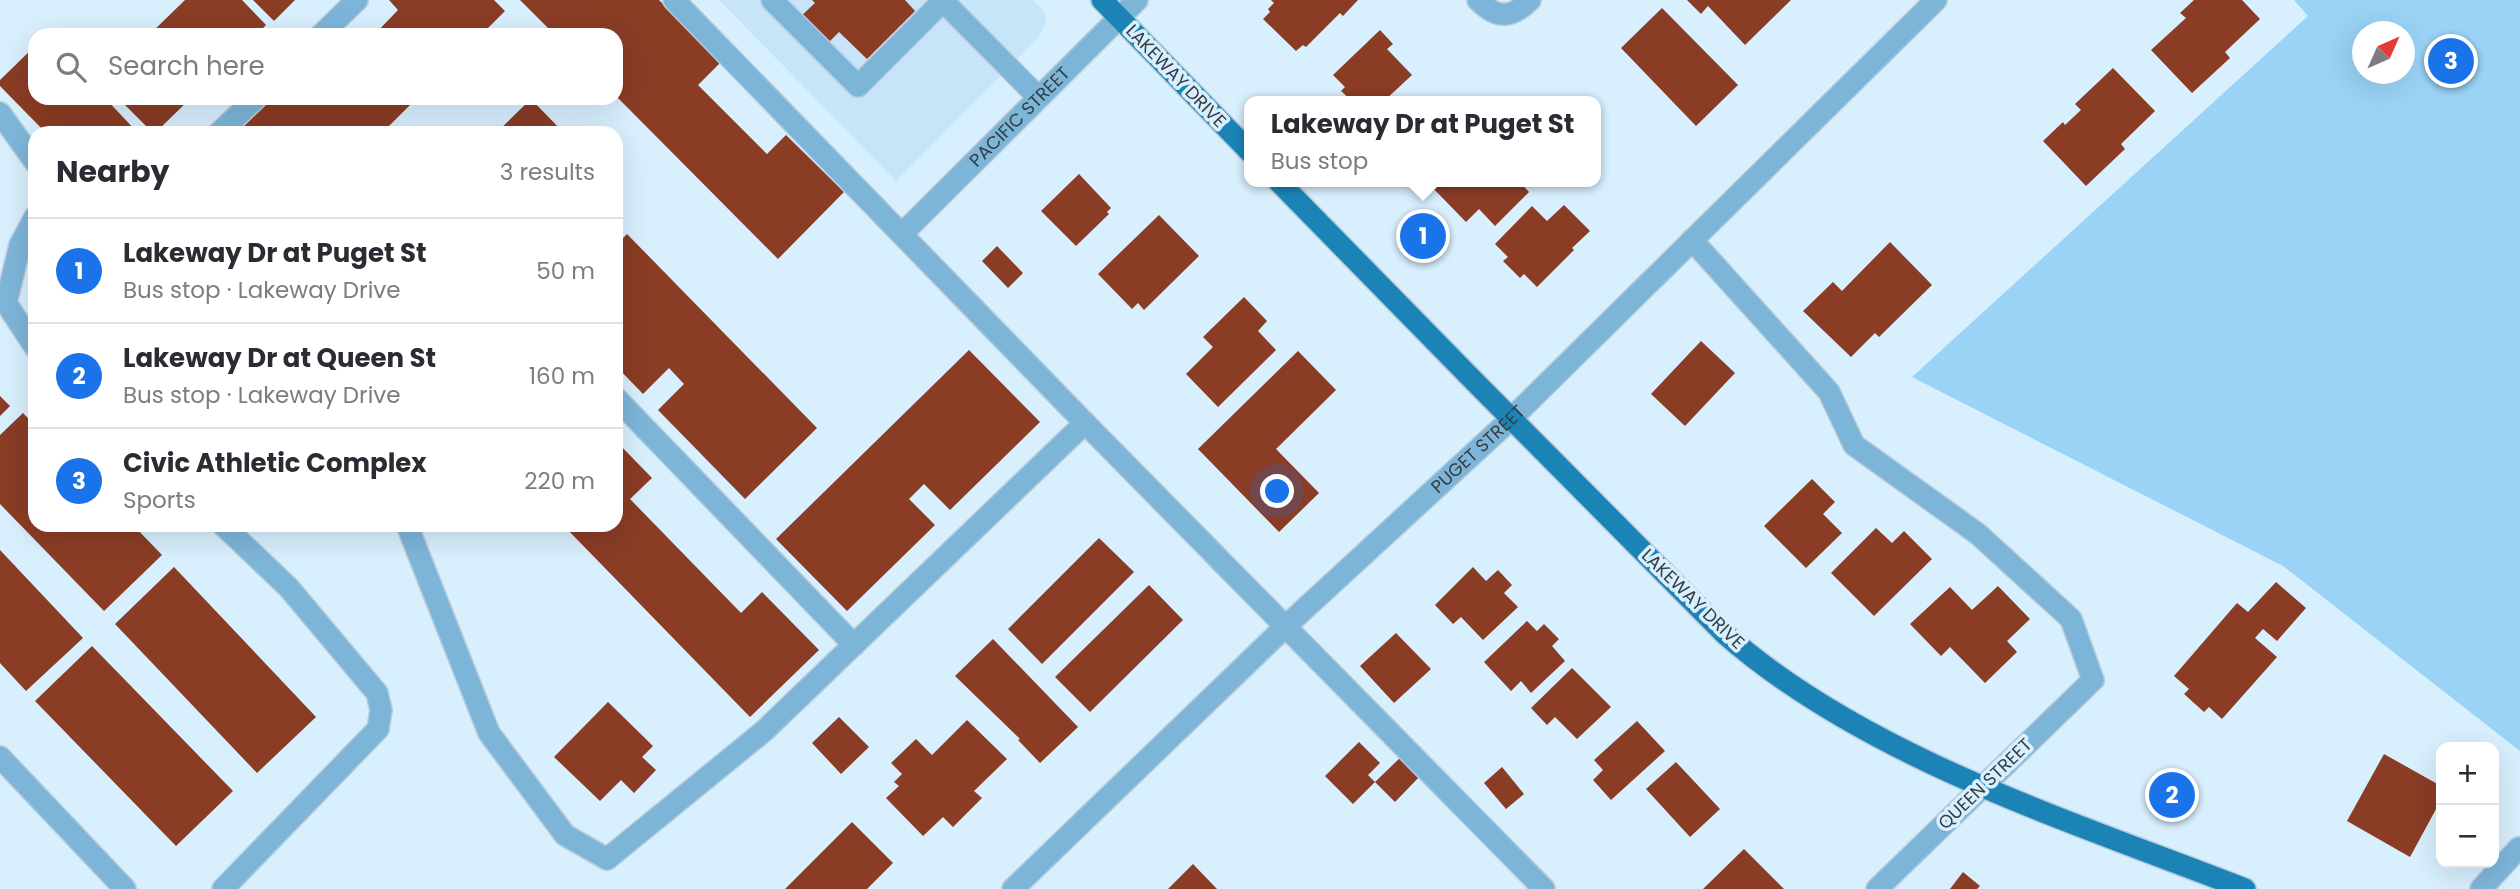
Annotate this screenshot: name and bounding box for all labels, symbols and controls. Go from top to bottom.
street label: LAKEWAY DRIVE [1121,19,1232,133]
north arrow [2352,21,2415,84]
search box [28,28,623,105]
pin: 3 [2428,35,2474,87]
icon: search [52,48,90,86]
text: Search here [108,48,265,84]
street label: PACIFIC STREET [963,61,1075,172]
popup [1244,96,1601,187]
text: Lakeway Dr at Puget St [1271,106,1574,142]
text: Bus stop [1271,145,1368,177]
text: Nearby [56,150,170,193]
text: 3 results [500,156,595,188]
pin: 1 [1400,210,1446,262]
text: Lakeway Dr at Puget St [123,235,427,271]
text: 1 [75,255,83,287]
text: 50 m [536,255,595,287]
text: Bus stop · Lakeway Drive [123,274,401,306]
text: Lakeway Dr at Queen St [123,340,436,376]
text: 2 [72,360,86,392]
text: 160 m [529,360,595,392]
text: Bus stop · Lakeway Drive [123,379,401,411]
street label: PUGET STREET [1425,399,1530,499]
text: Civic Athletic Complex [123,445,427,481]
text: 3 [72,465,86,497]
text: 220 m [524,465,595,497]
your location [1260,474,1294,508]
text: Sports [123,484,196,516]
street label: LAKEWAY DRIVE [1636,543,1750,654]
street label: QUEEN STREET [1932,732,2037,835]
map controls [2436,742,2499,868]
button: + [2436,742,2499,805]
pin: 2 [2149,769,2195,821]
button: − [2436,805,2499,868]

